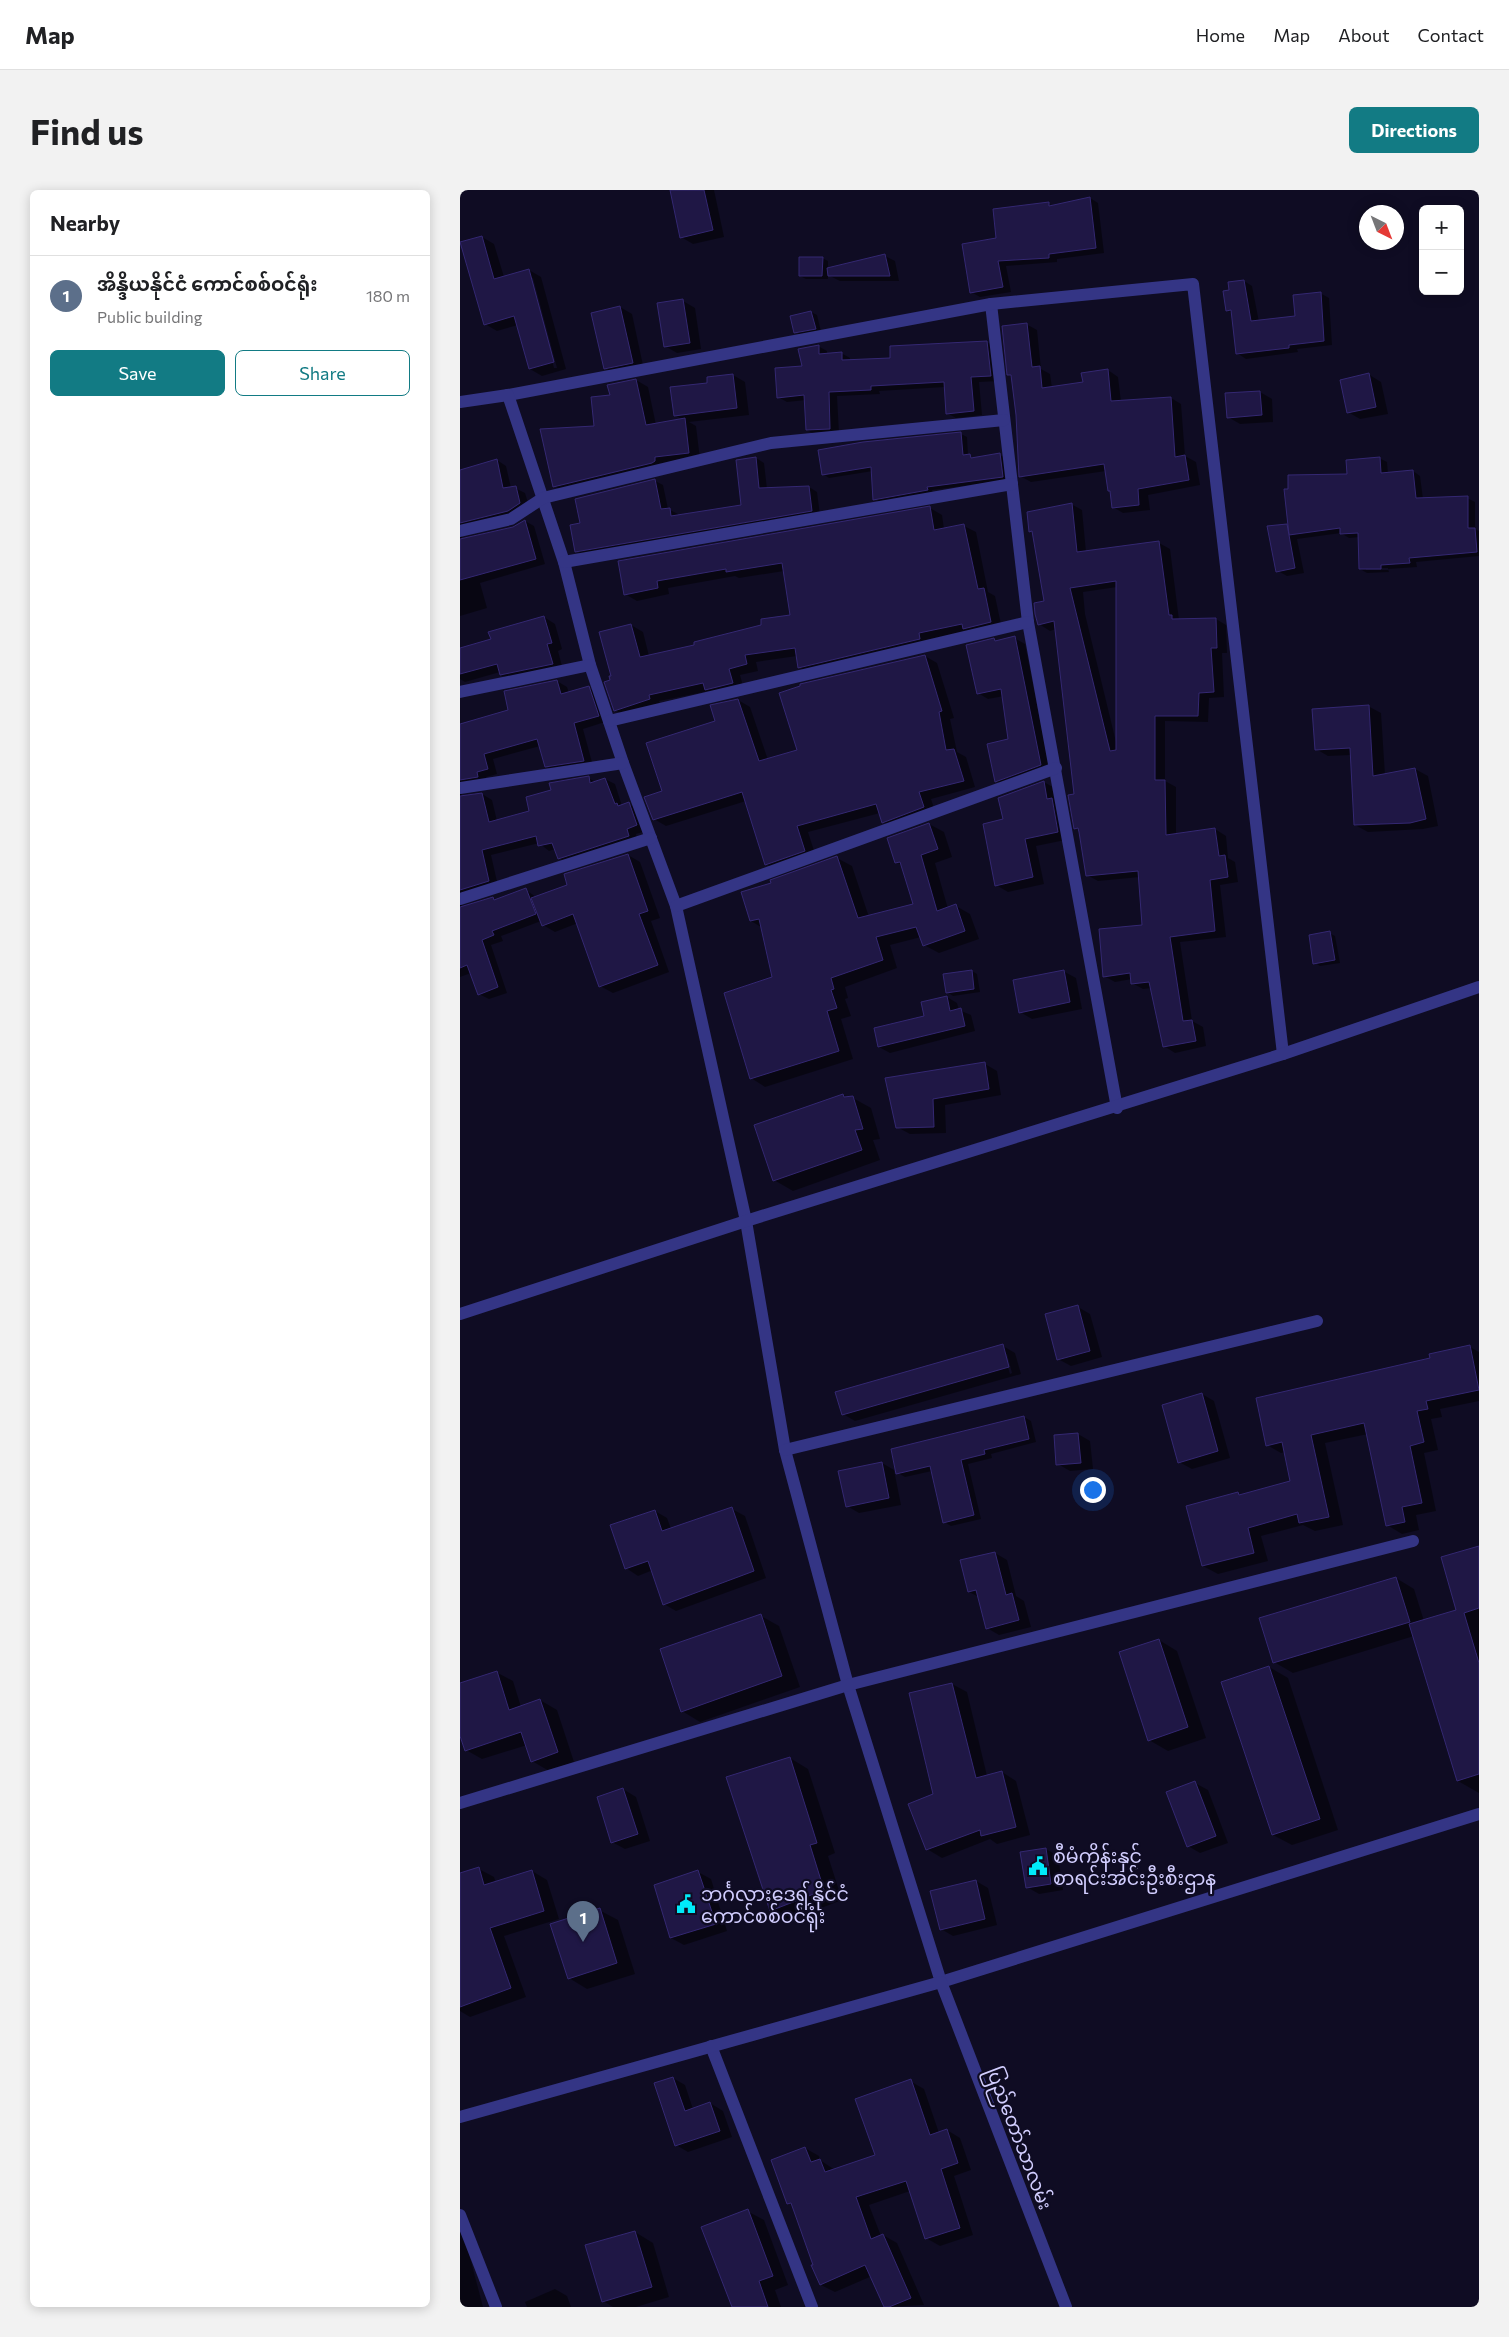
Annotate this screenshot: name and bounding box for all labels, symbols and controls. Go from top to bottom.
text: Map [25,20,75,49]
text: Home [1196,24,1245,46]
text: Map [1273,24,1310,46]
text: About [1338,24,1390,46]
text: Contact [1418,24,1484,46]
button: Directions [1349,107,1479,153]
text: Find us [30,109,144,152]
north arrow [1359,205,1404,250]
map controls [1419,205,1464,295]
button: + [1419,205,1464,250]
text: Nearby [50,210,120,235]
button: − [1419,250,1464,295]
text: အိန္ဒိယနိုင်ငံ ကောင်စစ်ဝင်ရုံး [97,272,317,295]
text: 1 [62,286,70,305]
text: 180 m [366,286,410,305]
text: Public building [97,307,202,326]
button: Save [50,350,225,396]
button: Share [235,350,410,396]
your location [1080,1477,1106,1503]
place label: စီမံကိန်းနှင့် စာရင်းအင်းဦးစီးဌာန [1053,1842,1216,1894]
public building icon: စီမံကိန်းနှင့် စာရင်းအင်းဦးစီးဌာန [1027,1855,1049,1877]
place label: ဘင်္ဂလားဒေရှ့်နိုင်ငံ ကောင်စစ်ဝင်ရုံး [701,1880,849,1933]
public building icon: ဘင်္ဂလားဒေရှ့်နိုင်ငံ ကောင်စစ်ဝင်ရုံး [675,1893,697,1915]
pin: 1 [567,1901,599,1942]
street label: ပြည်တော်သာလမ်း [978,2063,1060,2214]

